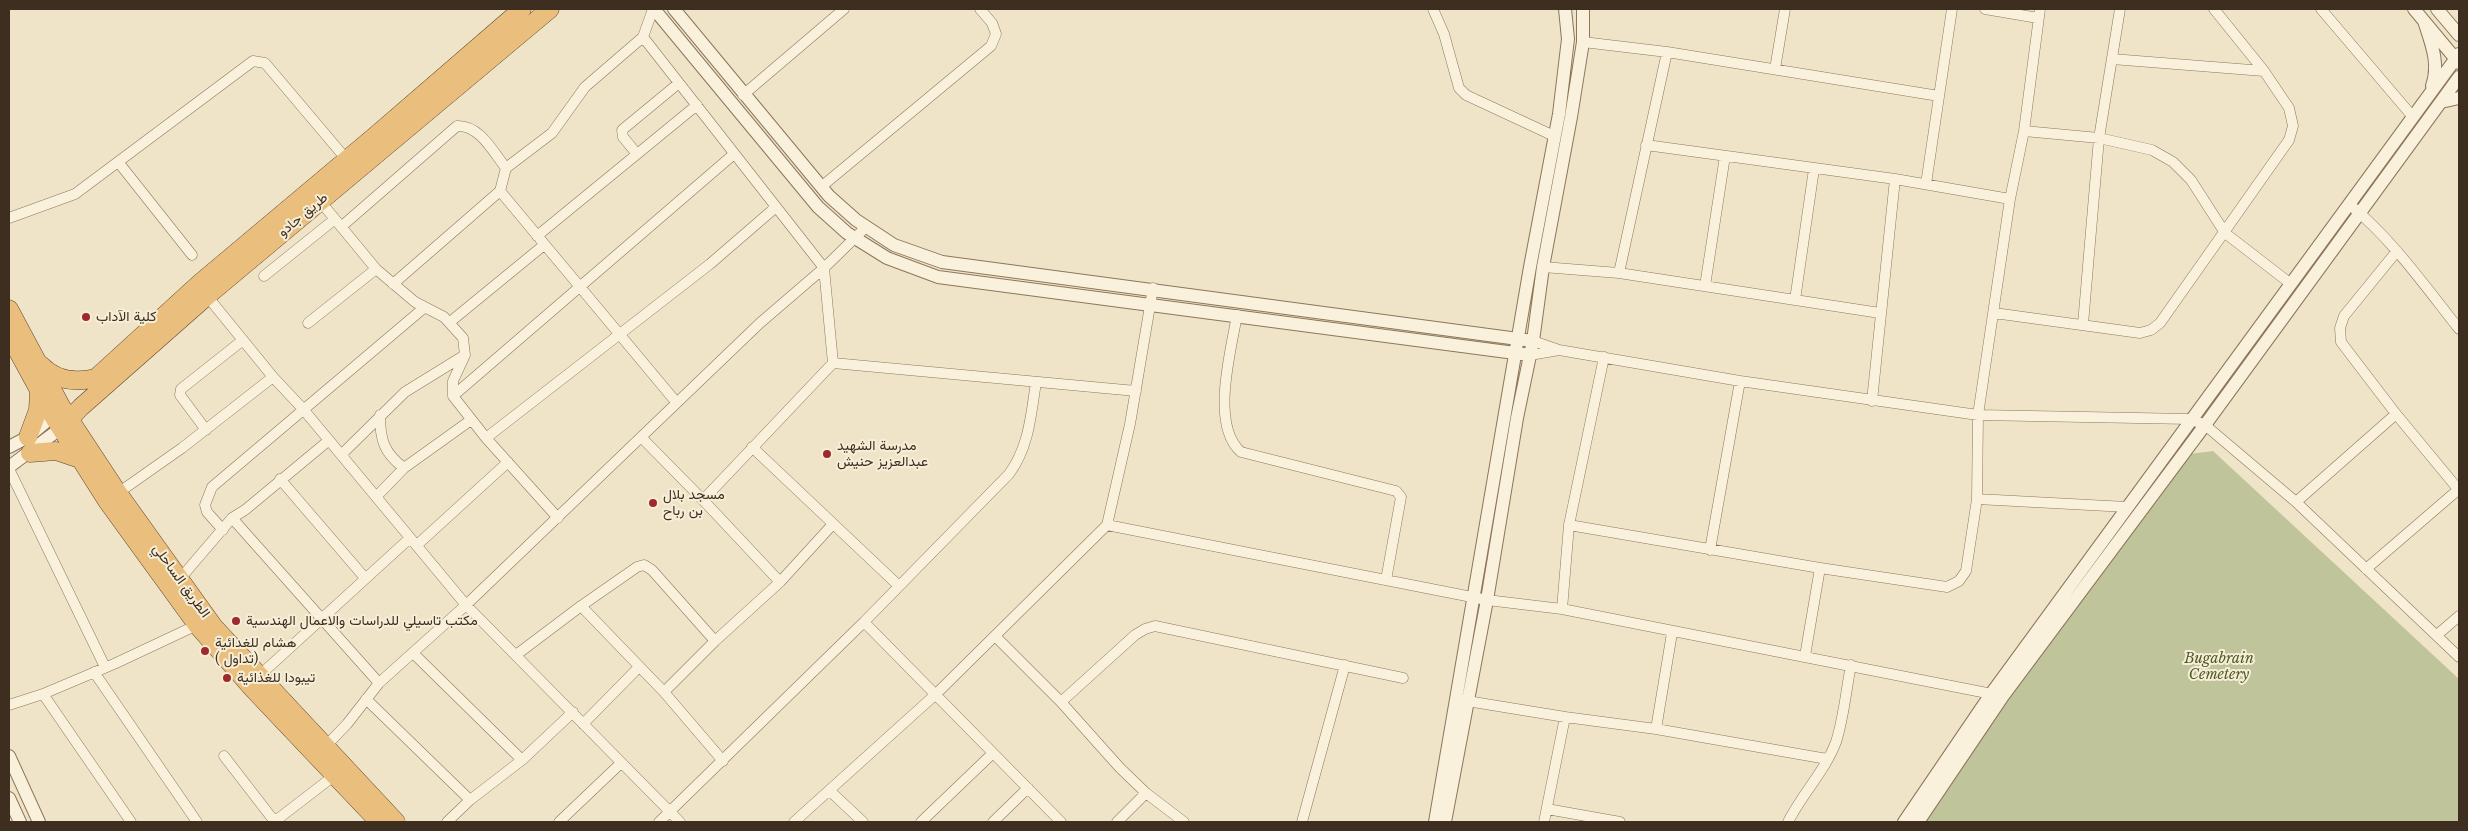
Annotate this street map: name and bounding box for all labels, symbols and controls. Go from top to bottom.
street label: طريق جادو [275,189,331,241]
place label: كلية الآداب [96,309,156,325]
marker: كلية الآداب [80,311,92,323]
place label: مدرسة الشهيد عبدالعزيز حنيش [837,438,928,471]
marker: مدرسة الشهيد عبدالعزيز حنيش [821,448,833,460]
place label: مسجد بلال بن رباح [663,487,725,520]
marker: مسجد بلال بن رباح [647,497,659,509]
street label: الطريق الساحلي [149,541,213,621]
place label: مكتب تاسيلي للدراسات والاعمال الهندسية [246,613,478,629]
marker: مكتب تاسيلي للدراسات والاعمال الهندسية [230,615,242,627]
place label: هشام للغدائية ( تداول) [215,635,296,668]
marker: هشام للغدائية ( تداول) [199,645,211,657]
park label: Bugabrain Cemetery [2184,651,2254,684]
place label: تيبودا للغذائية [237,670,315,686]
marker: تيبودا للغذائية [221,672,233,684]

